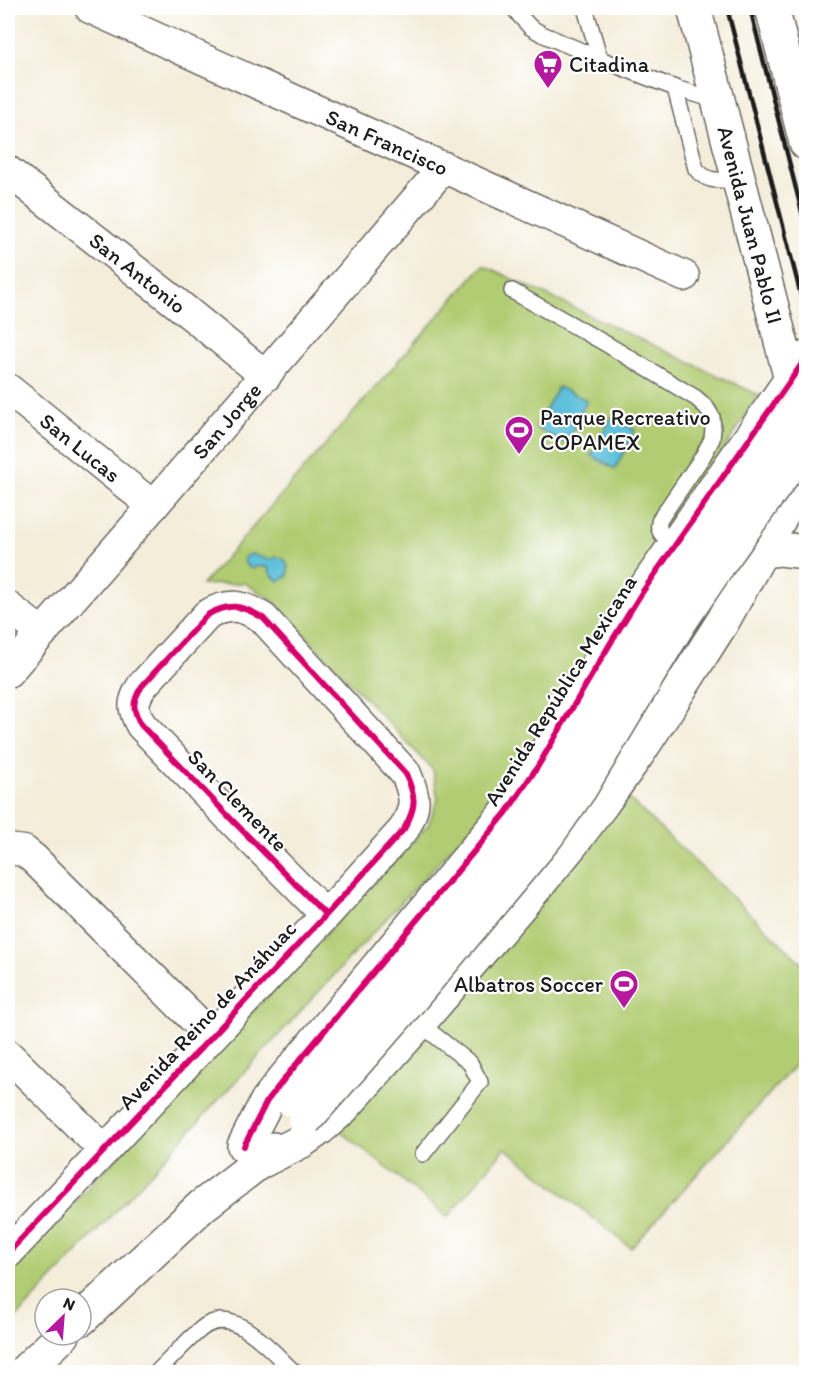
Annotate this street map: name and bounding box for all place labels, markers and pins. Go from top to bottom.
supermarket icon: Citadina [532,48,564,90]
place label: Citadina [569,51,650,78]
place label: Parque Recreativo COPAMEX [540,404,711,456]
sports icon: Parque Recreativo COPAMEX [503,414,535,456]
sports icon: Albatros Soccer [608,968,640,1010]
place label: Albatros Soccer [454,971,604,998]

